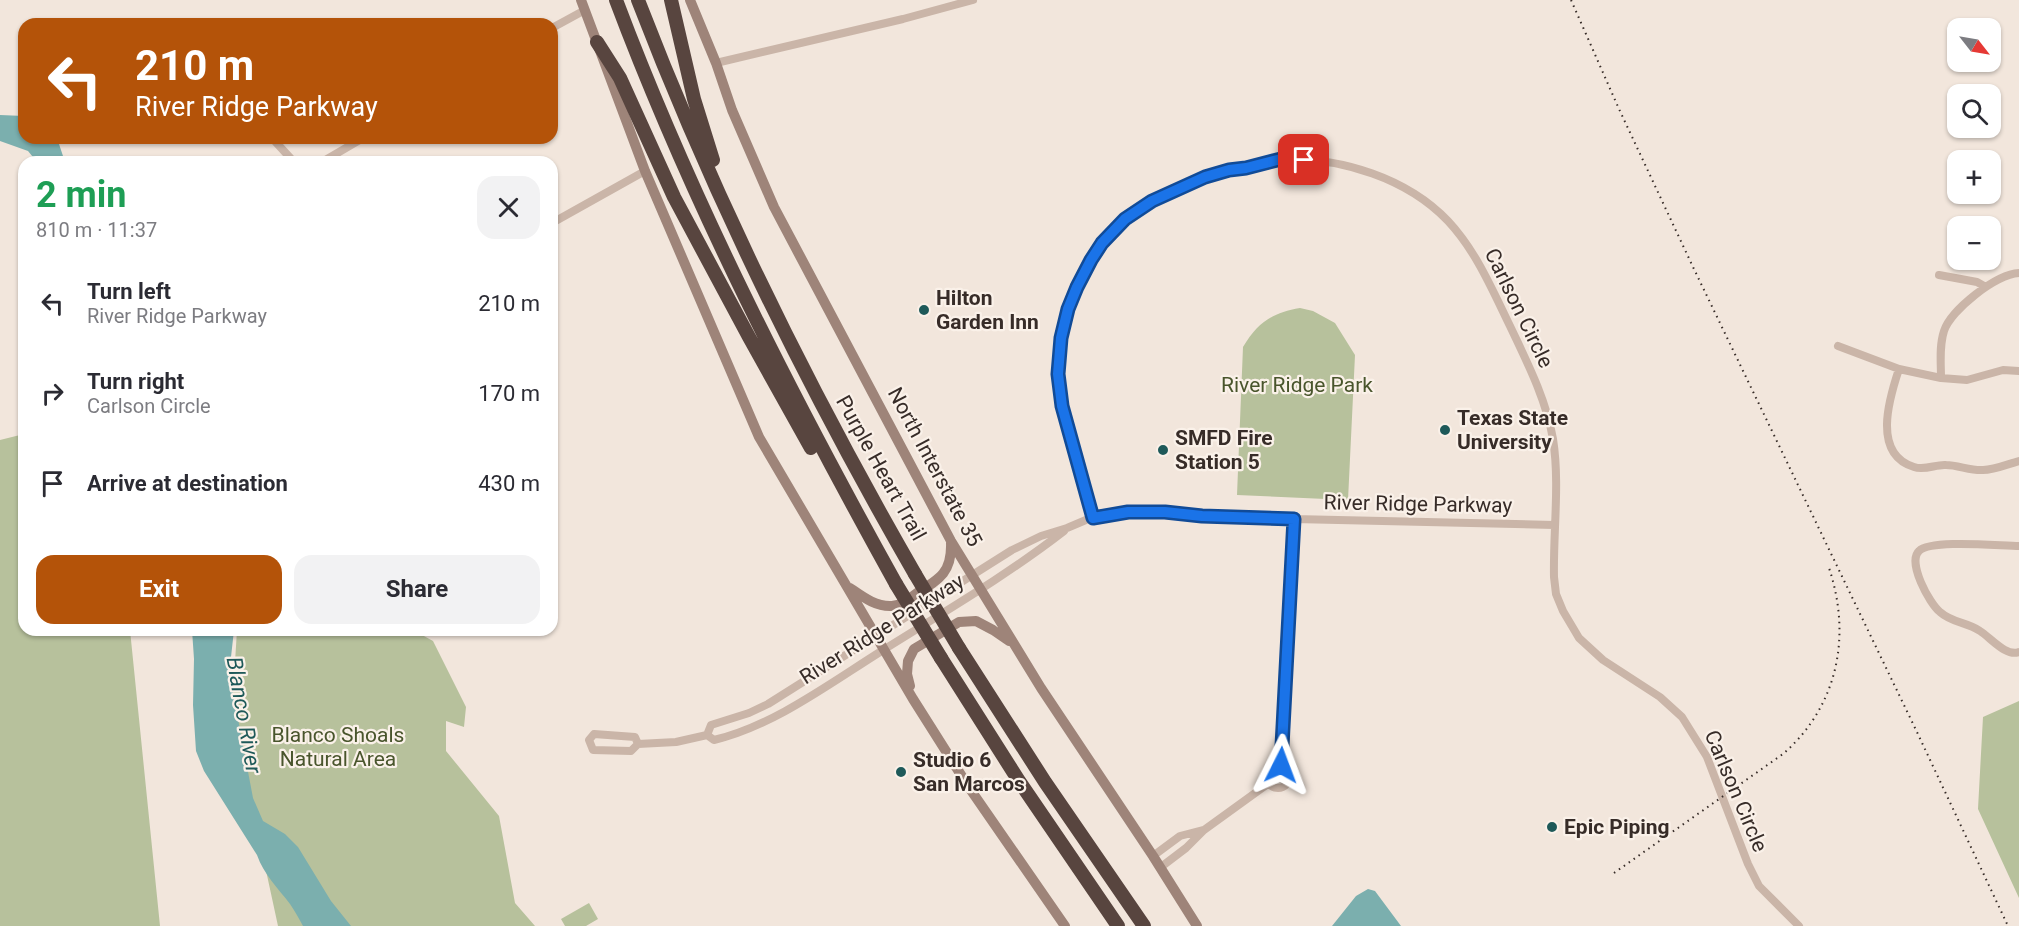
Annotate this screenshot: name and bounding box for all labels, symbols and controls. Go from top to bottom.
north arrow [1947,18,2001,72]
map controls [1947,18,2001,270]
text: 210 m [135,41,254,90]
icon: left [36,42,114,120]
button: search [1947,84,2001,138]
text: River Ridge Parkway [135,91,378,123]
pin [1278,134,1329,185]
icon: arrive [1287,143,1320,176]
button: + [1947,150,2001,204]
text: 2 min [36,174,127,216]
button: close [477,176,540,239]
button: − [1947,216,2001,270]
text: 810 m · 11:37 [36,218,157,242]
street label: Carlson Circle [1480,244,1558,372]
text: Turn left [87,279,171,304]
place label: Hilton Garden Inn [936,286,1039,334]
icon: left [36,287,69,320]
text: 210 m [478,291,540,316]
marker: Hilton Garden Inn [917,303,931,317]
text: River Ridge Parkway [87,304,267,328]
text: Turn right [87,369,184,394]
park label: River Ridge Park [1221,373,1373,397]
icon: right [36,377,69,410]
text: 170 m [478,381,540,406]
street label: North Interstate 35 [883,383,987,551]
street label: Purple Heart Trail [831,391,931,545]
text: Carlson Circle [87,394,211,418]
place label: Texas State University [1457,406,1568,454]
marker: Texas State University [1438,423,1452,437]
place label: SMFD Fire Station 5 [1175,426,1273,474]
marker: SMFD Fire Station 5 [1156,443,1170,457]
icon: arrive [36,467,69,500]
text: Arrive at destination [87,471,288,496]
text: 430 m [478,471,540,496]
street label: River Ridge Parkway [1323,490,1513,518]
button: Exit [36,555,282,624]
button: Share [294,555,540,624]
street label: River Ridge Parkway [796,569,968,689]
water label: Blanco River [221,655,267,776]
park label: Blanco Shoals Natural Area [272,723,404,771]
street label: Carlson Circle [1700,727,1772,855]
position arrow [1249,733,1313,797]
place label: Studio 6 San Marcos [913,748,1025,796]
marker: Studio 6 San Marcos [894,765,908,779]
place label: Epic Piping [1564,815,1670,839]
marker: Epic Piping [1545,820,1559,834]

